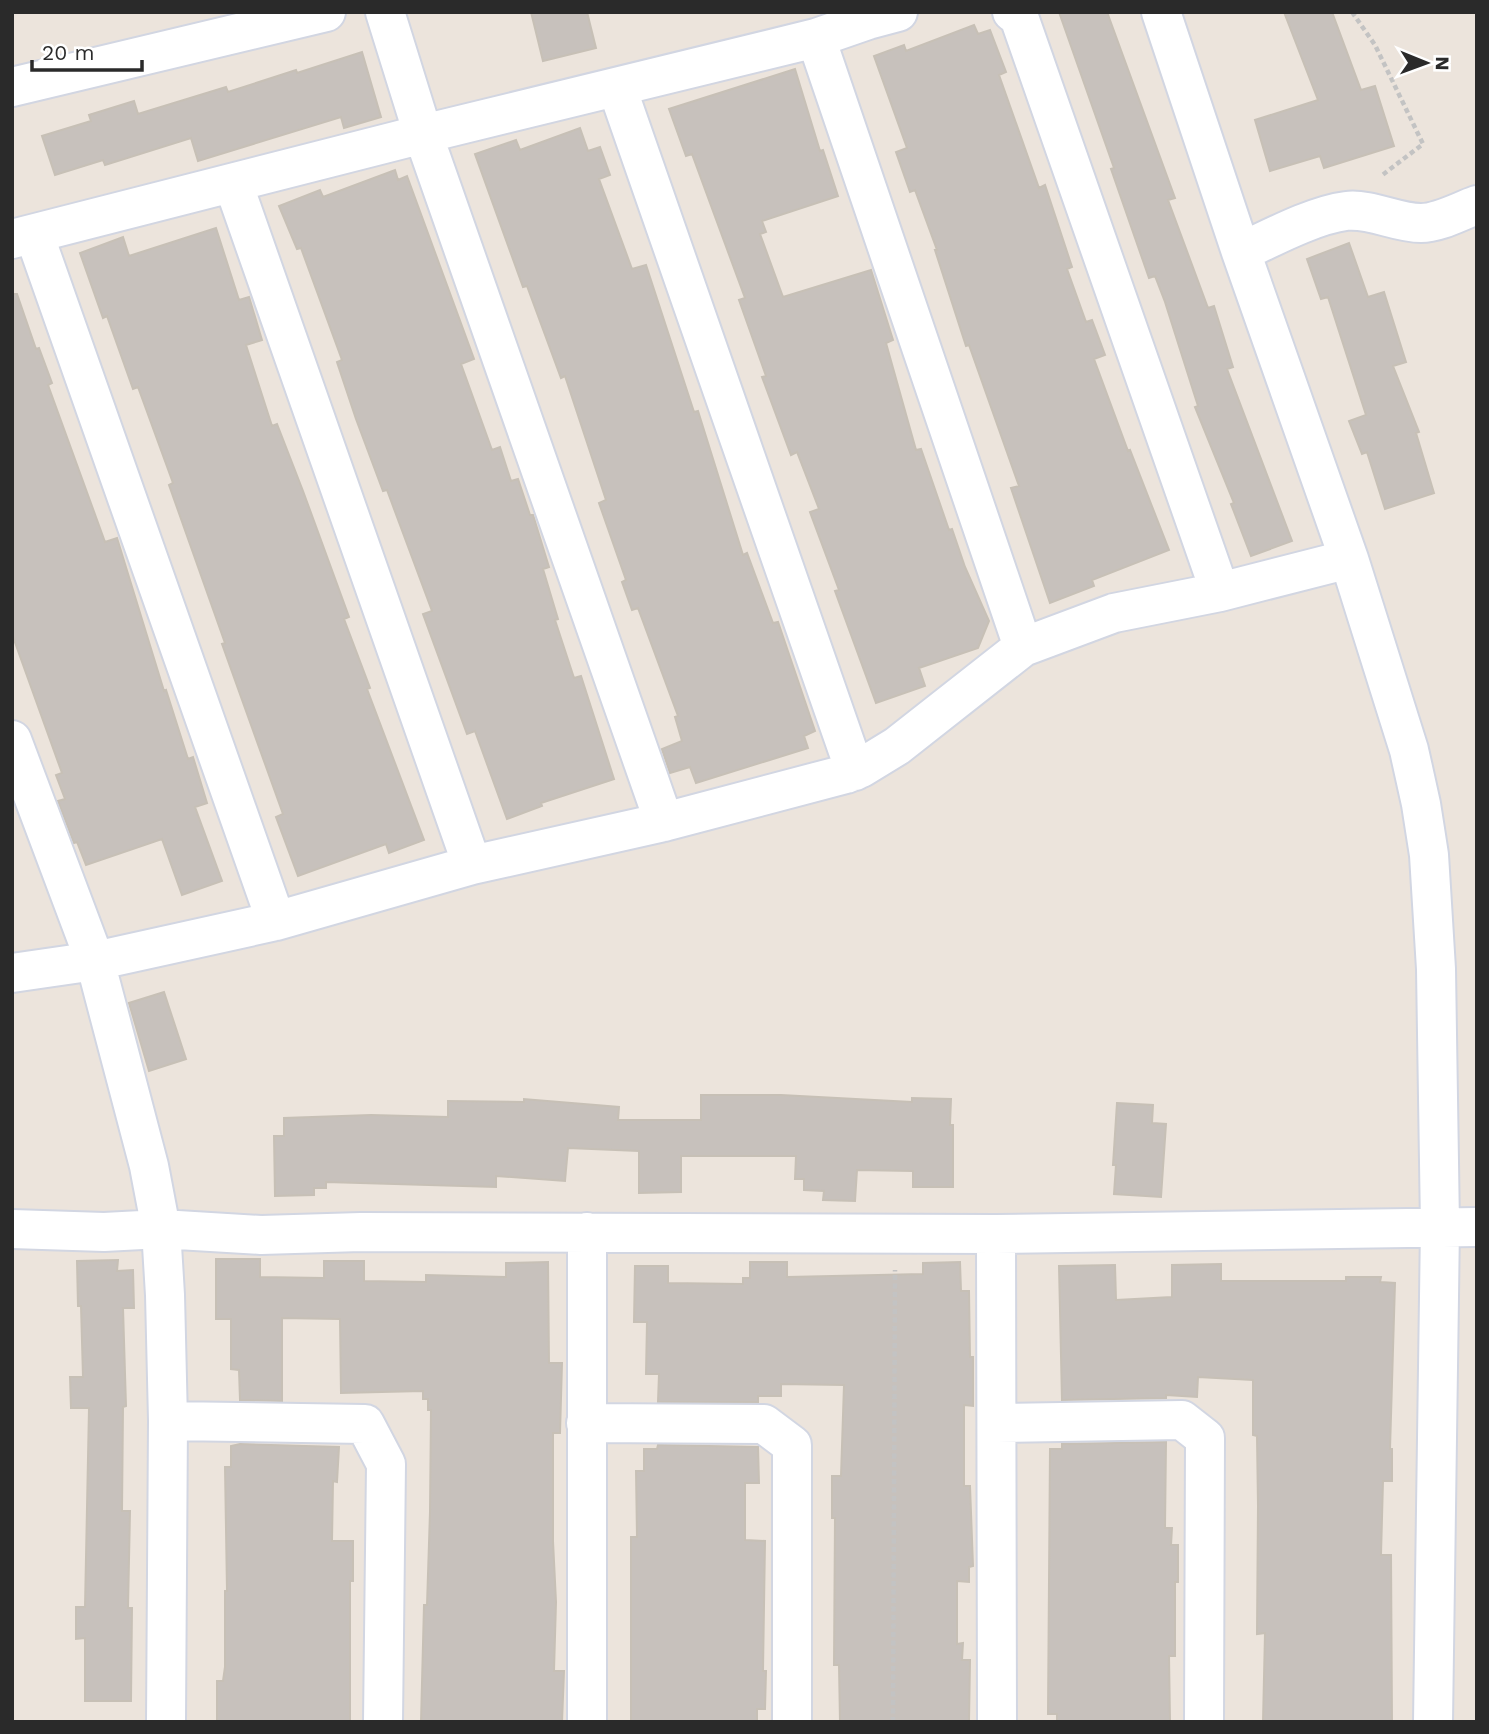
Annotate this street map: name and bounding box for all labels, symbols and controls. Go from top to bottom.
scale bar [32,28,142,72]
north arrow [1391,28,1461,98]
text: 20 m [42,40,94,65]
text: N [1431,56,1454,71]

